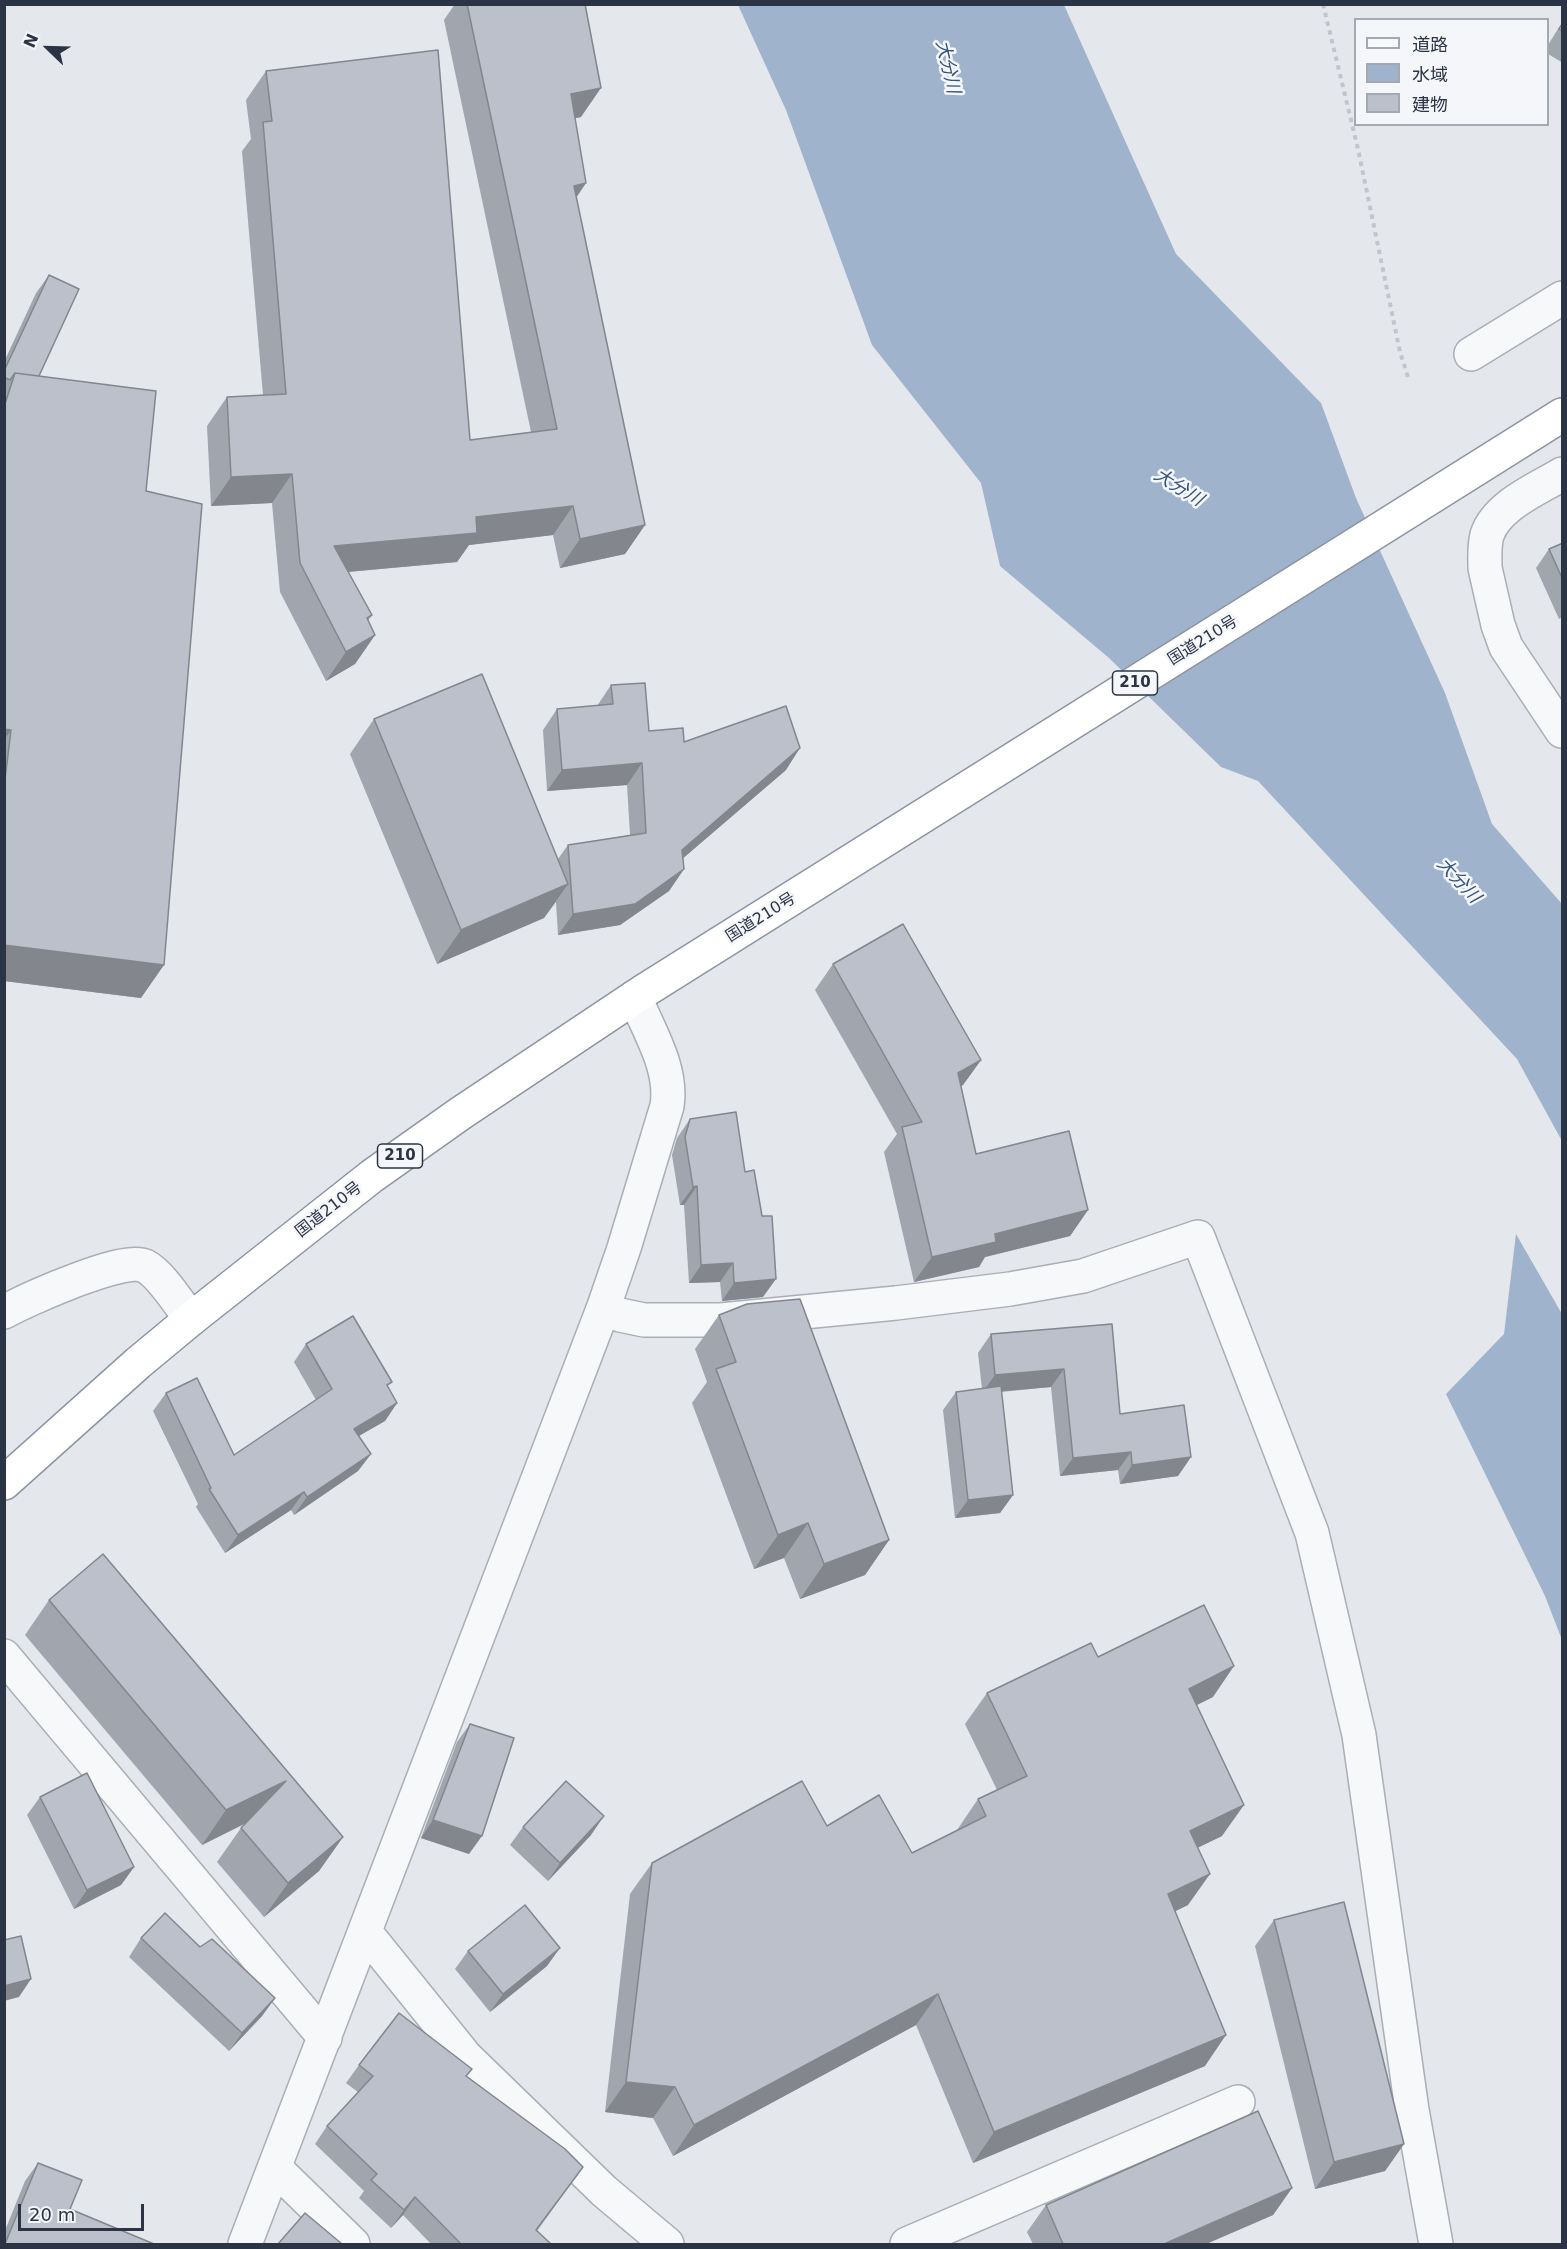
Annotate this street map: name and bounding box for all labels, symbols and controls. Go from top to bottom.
north arrow [18,18,78,78]
legend [1354,18,1549,126]
text: N [20,31,42,51]
text: 道路 [1412,34,1448,55]
water label: 大分川 [930,38,964,96]
text: 水域 [1412,64,1448,85]
text: 建物 [1412,94,1448,115]
water label: 大分川 [1149,465,1207,511]
street label: 国道210号 [1165,612,1241,670]
road number: 210 [1112,671,1158,695]
water label: 大分川 [1432,854,1484,908]
street label: 国道210号 [723,889,799,947]
road number: 210 [378,1144,422,1168]
street label: 国道210号 [292,1178,366,1242]
scale bar [21,2192,147,2230]
text: 20 m [29,2204,75,2225]

